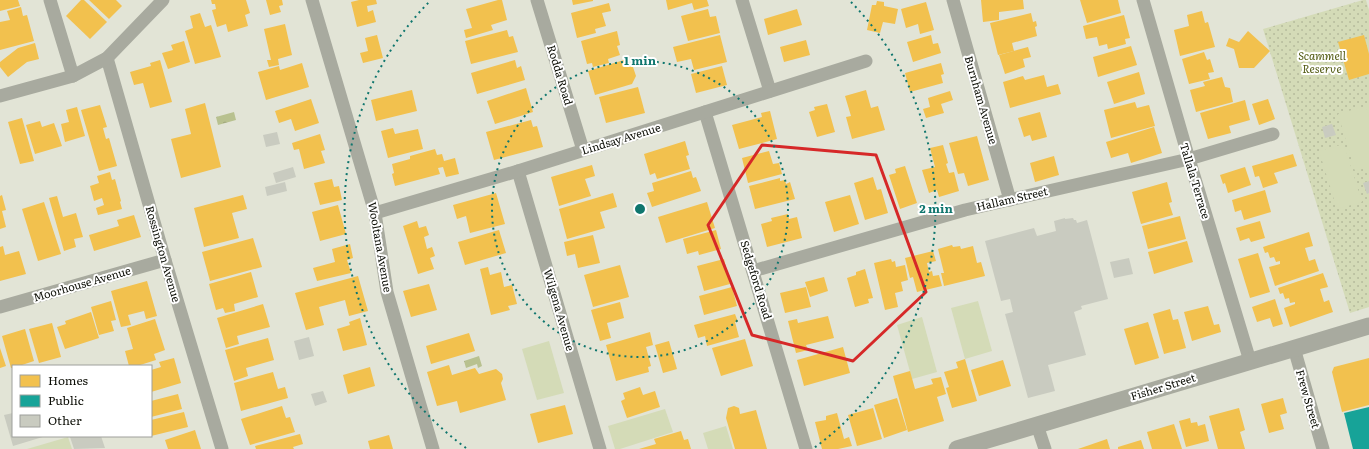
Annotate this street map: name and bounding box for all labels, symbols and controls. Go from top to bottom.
street label: Rodda Road [544,43,578,107]
park label: Scammell Reserve [1298,47,1347,76]
text: 1 min [624,51,657,69]
street label: Burnham Avenue [962,54,1002,146]
street label: Lindsay Avenue [579,118,663,158]
street label: Tallala Terrace [1177,141,1215,221]
street label: Hallam Street [975,182,1050,214]
text: 2 min [919,199,953,217]
street label: Wooltana Avenue [365,200,397,294]
centre of rings [633,202,647,216]
street label: Rossington Avenue [143,204,185,304]
street label: Sedgeford Road [737,238,777,321]
street label: Moorhouse Avenue [31,261,133,305]
street label: Wilgena Avenue [541,267,579,353]
legend [12,365,152,437]
street label: Fisher Street [1128,368,1198,403]
street label: Frew Street [1293,368,1325,430]
text: Homes [48,371,88,389]
text: Public [48,391,84,409]
text: Other [48,411,82,429]

